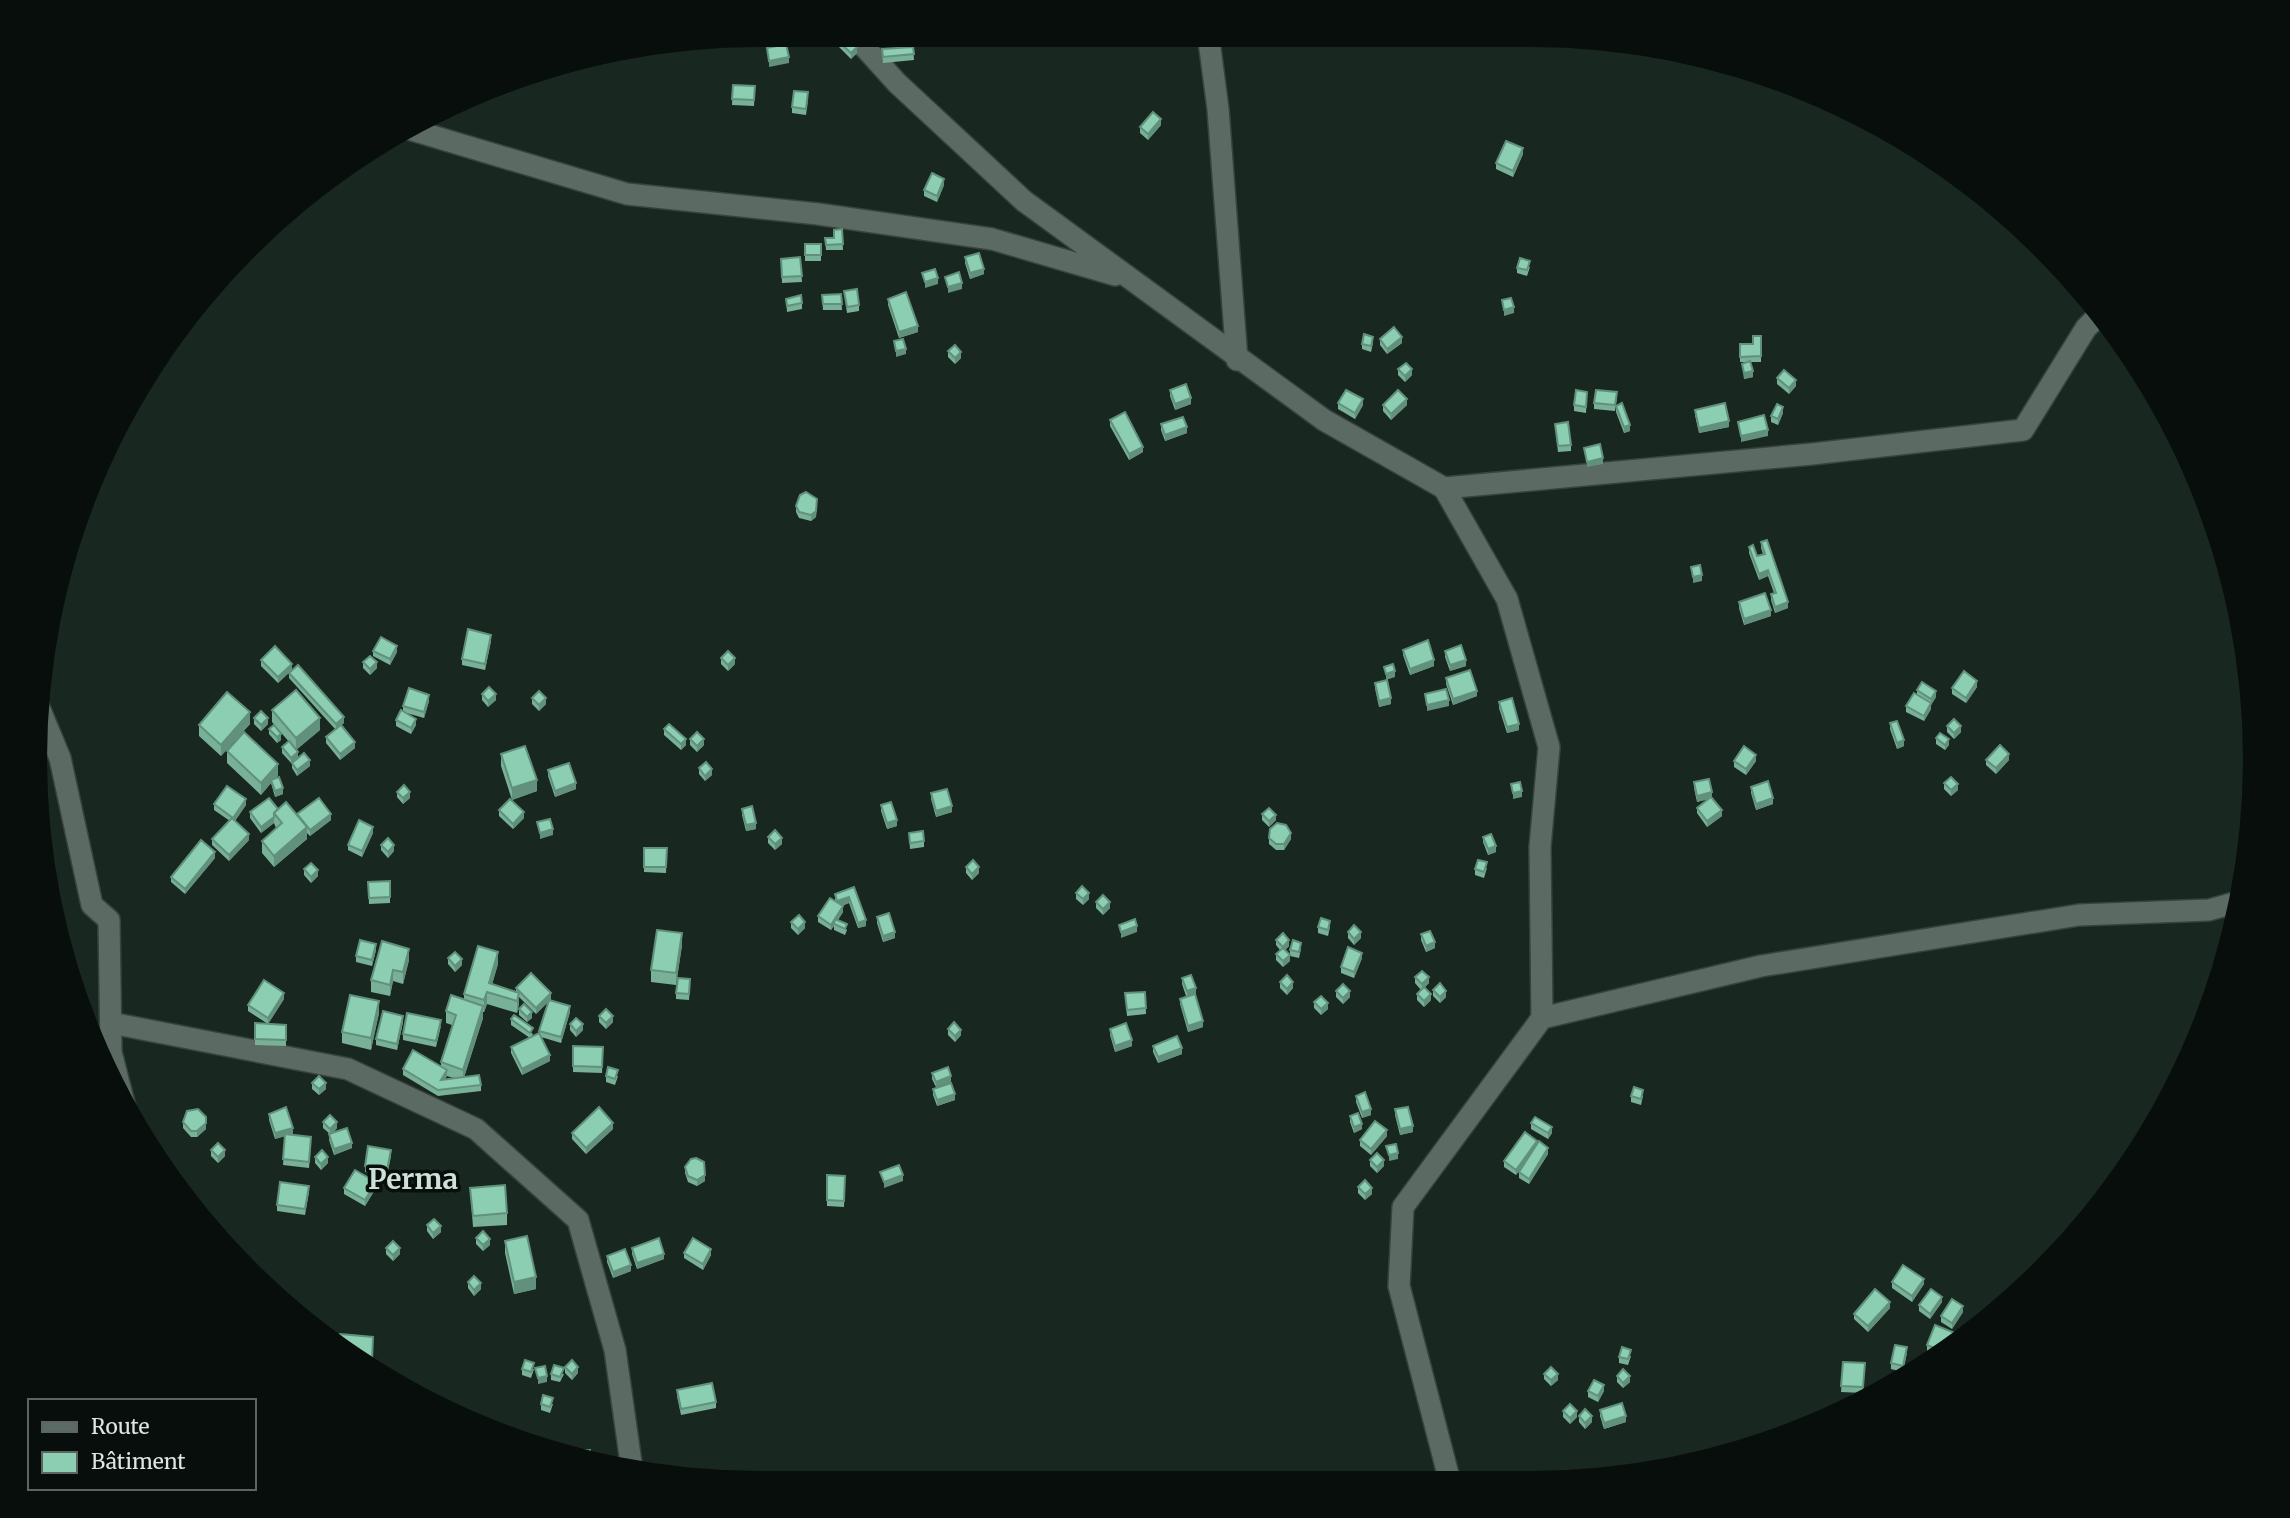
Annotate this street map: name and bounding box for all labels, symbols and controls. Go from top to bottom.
district label: Perma [368,1161,458,1197]
legend [28,1399,256,1490]
text: Route [91,1413,149,1440]
text: Bâtiment [91,1448,185,1475]

